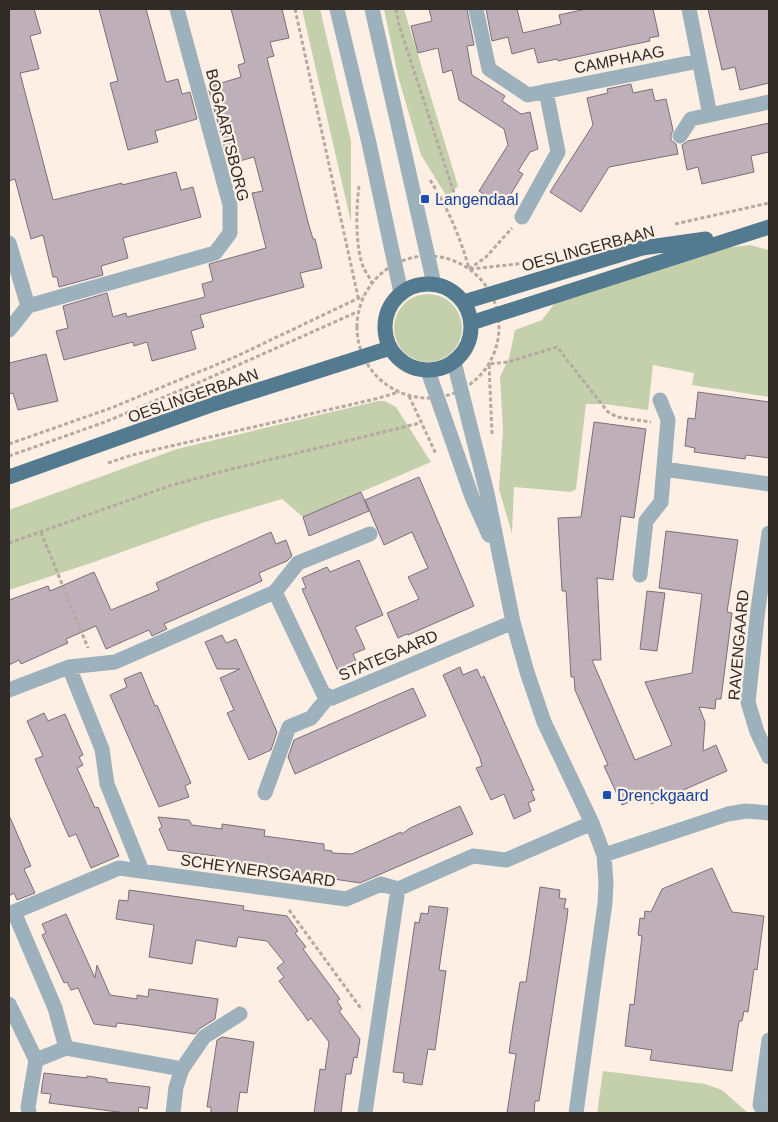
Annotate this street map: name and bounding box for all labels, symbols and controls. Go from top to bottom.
street label: CAMPHAAG [573,42,666,77]
street label: BOGAARTSBORG [203,67,252,203]
place label: Langendaal [435,191,519,208]
marker: Langendaal [419,193,431,205]
street label: OESLINGERBAAN [520,223,656,274]
street label: OESLINGERBAAN [126,365,261,426]
street label: RAVENGAARD [725,589,752,701]
street label: STATEGAARD [336,627,440,684]
place label: Drenckgaard [617,787,709,804]
marker: Drenckgaard [601,789,613,801]
street label: SCHEYNERSGAARD [179,851,337,890]

